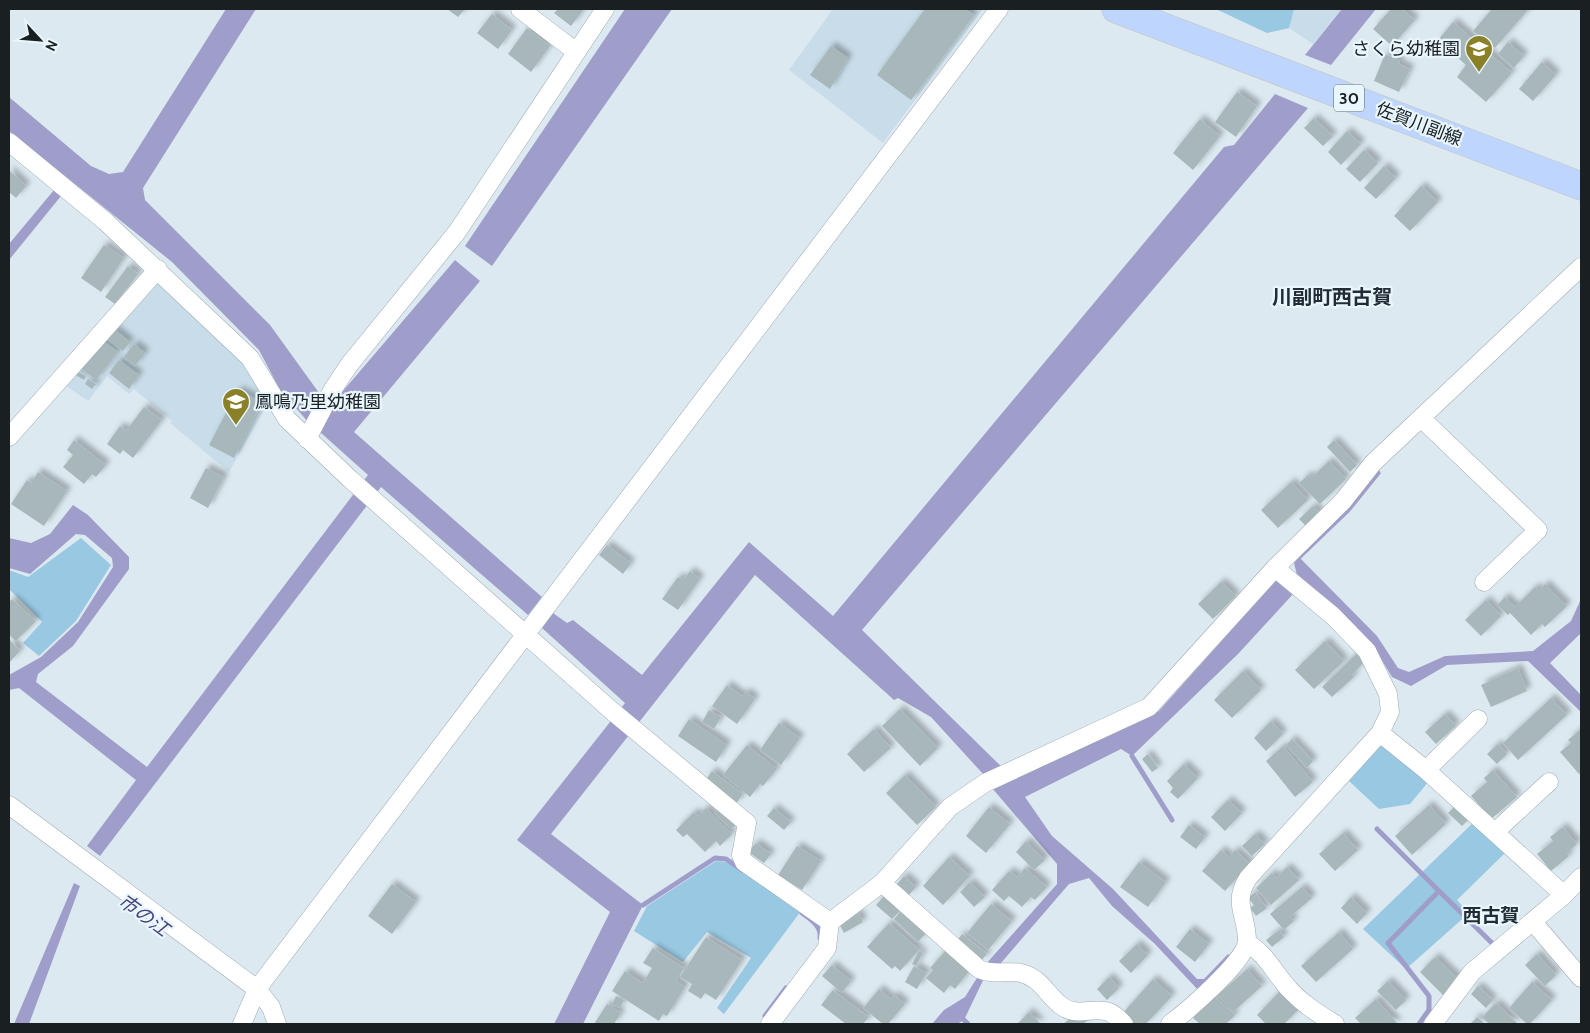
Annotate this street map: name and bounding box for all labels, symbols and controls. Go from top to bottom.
north arrow [15,15,65,65]
school or university icon: さくら幼稚園 [1464,34,1494,73]
text: N [41,37,62,54]
place label: さくら幼稚園 [1352,38,1460,60]
road number: 30 [1334,85,1364,112]
street label: 佐賀川副線 [1373,98,1465,150]
district label: 川副町西古賀 [1272,285,1392,309]
school or university icon: 鳳鳴乃里幼稚園 [221,387,251,426]
place label: 鳳鳴乃里幼稚園 [255,391,381,413]
water label: 市の江 [114,889,175,942]
district label: 西古賀 [1462,904,1520,927]

